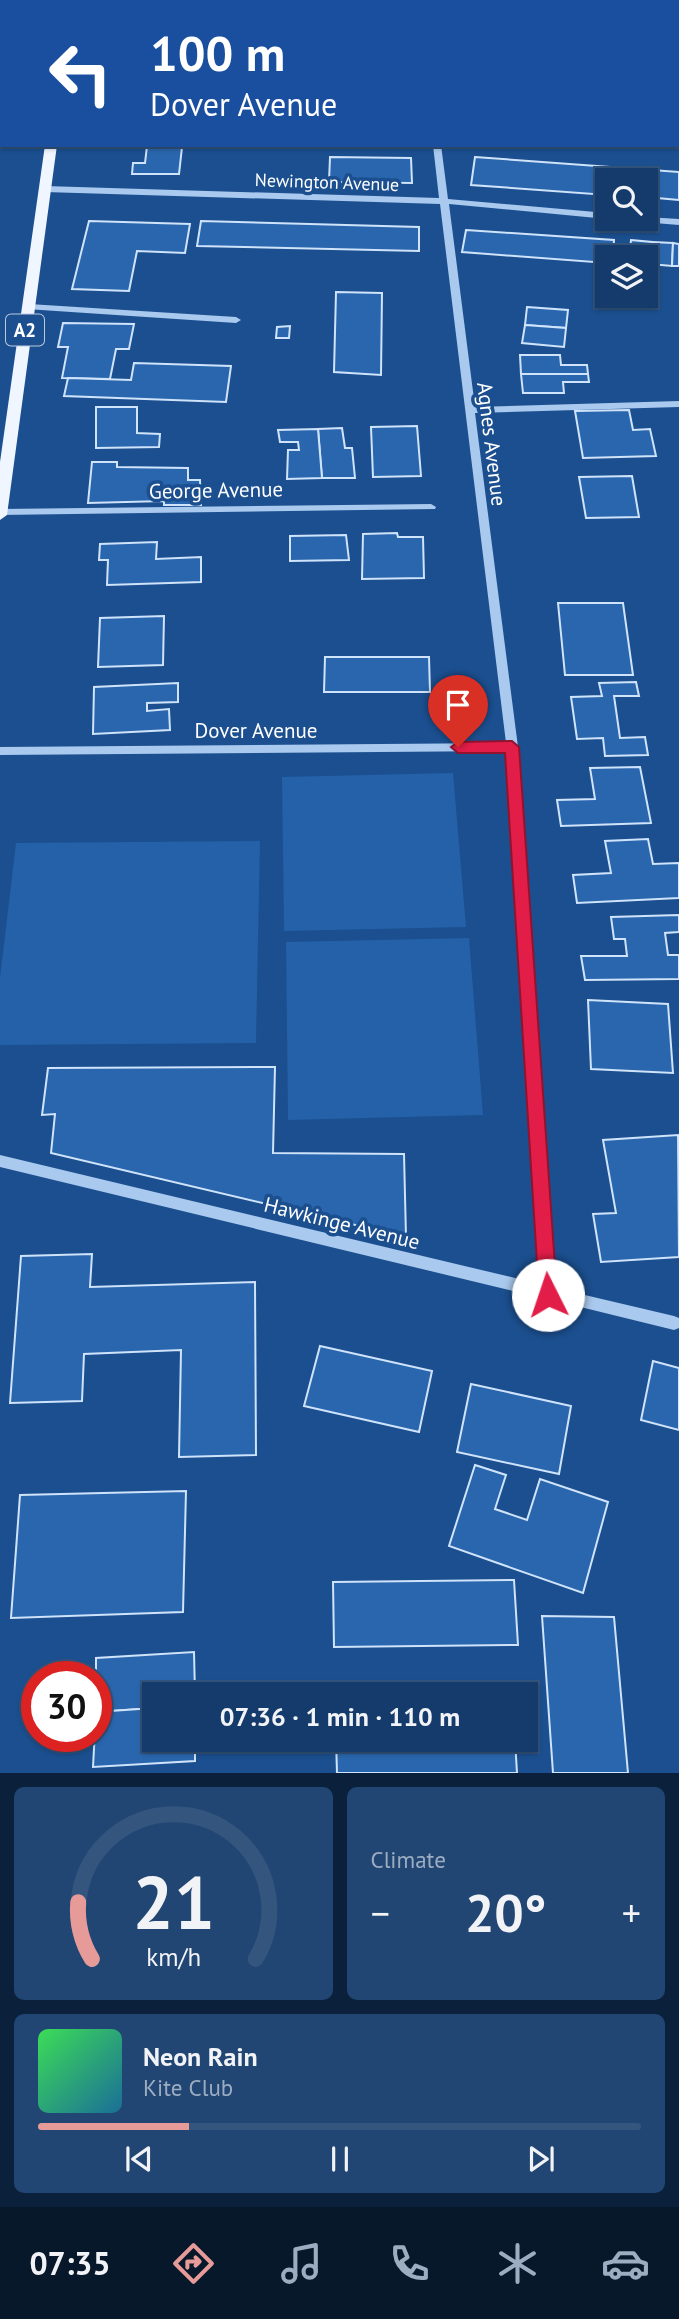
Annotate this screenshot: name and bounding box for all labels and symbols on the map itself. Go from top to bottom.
street label: Newington Avenue [254,168,400,196]
road number: A2 [6,314,44,346]
street label: Agnes Avenue [471,380,513,508]
street label: George Avenue [149,475,283,505]
pin [428,675,488,747]
street label: Dover Avenue [195,717,317,744]
street label: Hawkinge Avenue [261,1191,423,1255]
position arrow [511,1258,585,1332]
speed limit sign: 30 [21,1661,112,1752]

